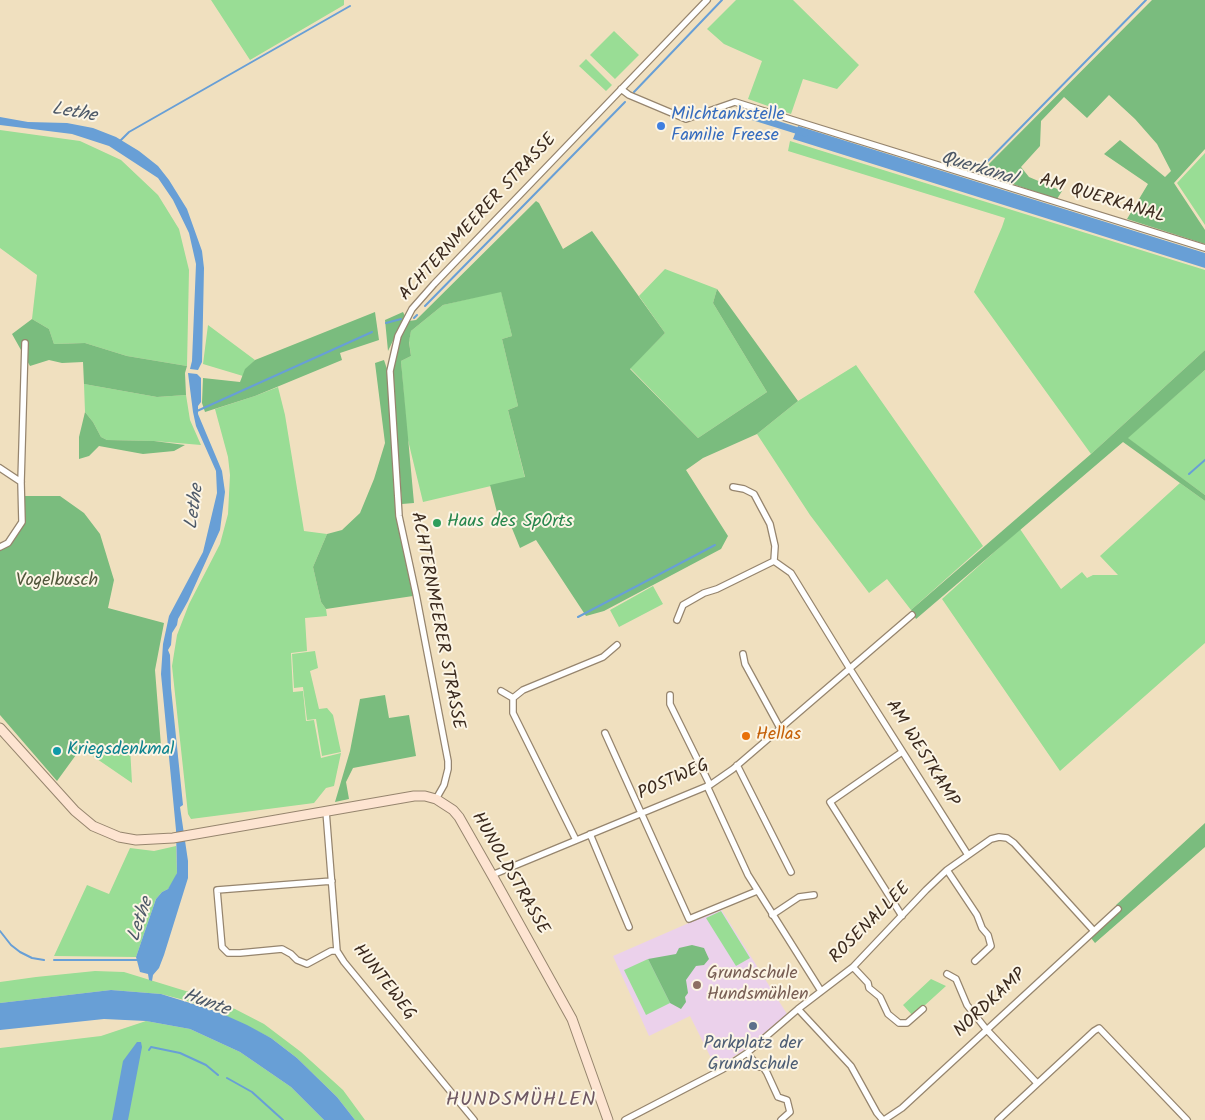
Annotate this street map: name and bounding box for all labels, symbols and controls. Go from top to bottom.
water label: Lethe [50,99,98,129]
place label: Milchtankstelle Familie Freese [671,105,785,148]
marker: Milchtankstelle Familie Freese [655,120,667,132]
street label: ACHTERNMEERER STRASSE [396,130,562,306]
water label: Querkanal [938,148,1018,192]
street label: AM QUERKANAL [1037,171,1167,229]
water label: Lethe [182,483,210,531]
street label: ACHTERNMEERER STRASSE [404,510,468,732]
place label: Haus des SpOrts [447,512,573,534]
marker: Haus des SpOrts [431,517,443,529]
park label: Vogelbusch [16,571,98,593]
street label: AM WESTKAMP [880,697,962,811]
place label: Hellas [756,725,801,747]
marker: Hellas [740,730,752,742]
place label: Kriegsdenkmal [67,740,174,762]
marker: Kriegsdenkmal [51,745,63,757]
street label: POSTWEG [635,756,713,806]
street label: HUNOLDSTRASSE [465,809,553,939]
street label: ROSENALLEE [826,879,916,969]
water label: Lethe [124,895,160,945]
street label: HUNTEWEG [347,941,419,1025]
place label: Grundschule Hundsmühlen [707,964,809,1006]
street label: NORDKAMP [950,965,1032,1043]
marker: Grundschule Hundsmühlen [691,979,703,991]
water label: Hunte [180,985,232,1023]
marker: Parkplatz der Grundschule [747,1020,759,1032]
place label: Parkplatz der Grundschule [703,1034,803,1076]
district label: HUNDSMÜHLEN [444,1090,598,1114]

